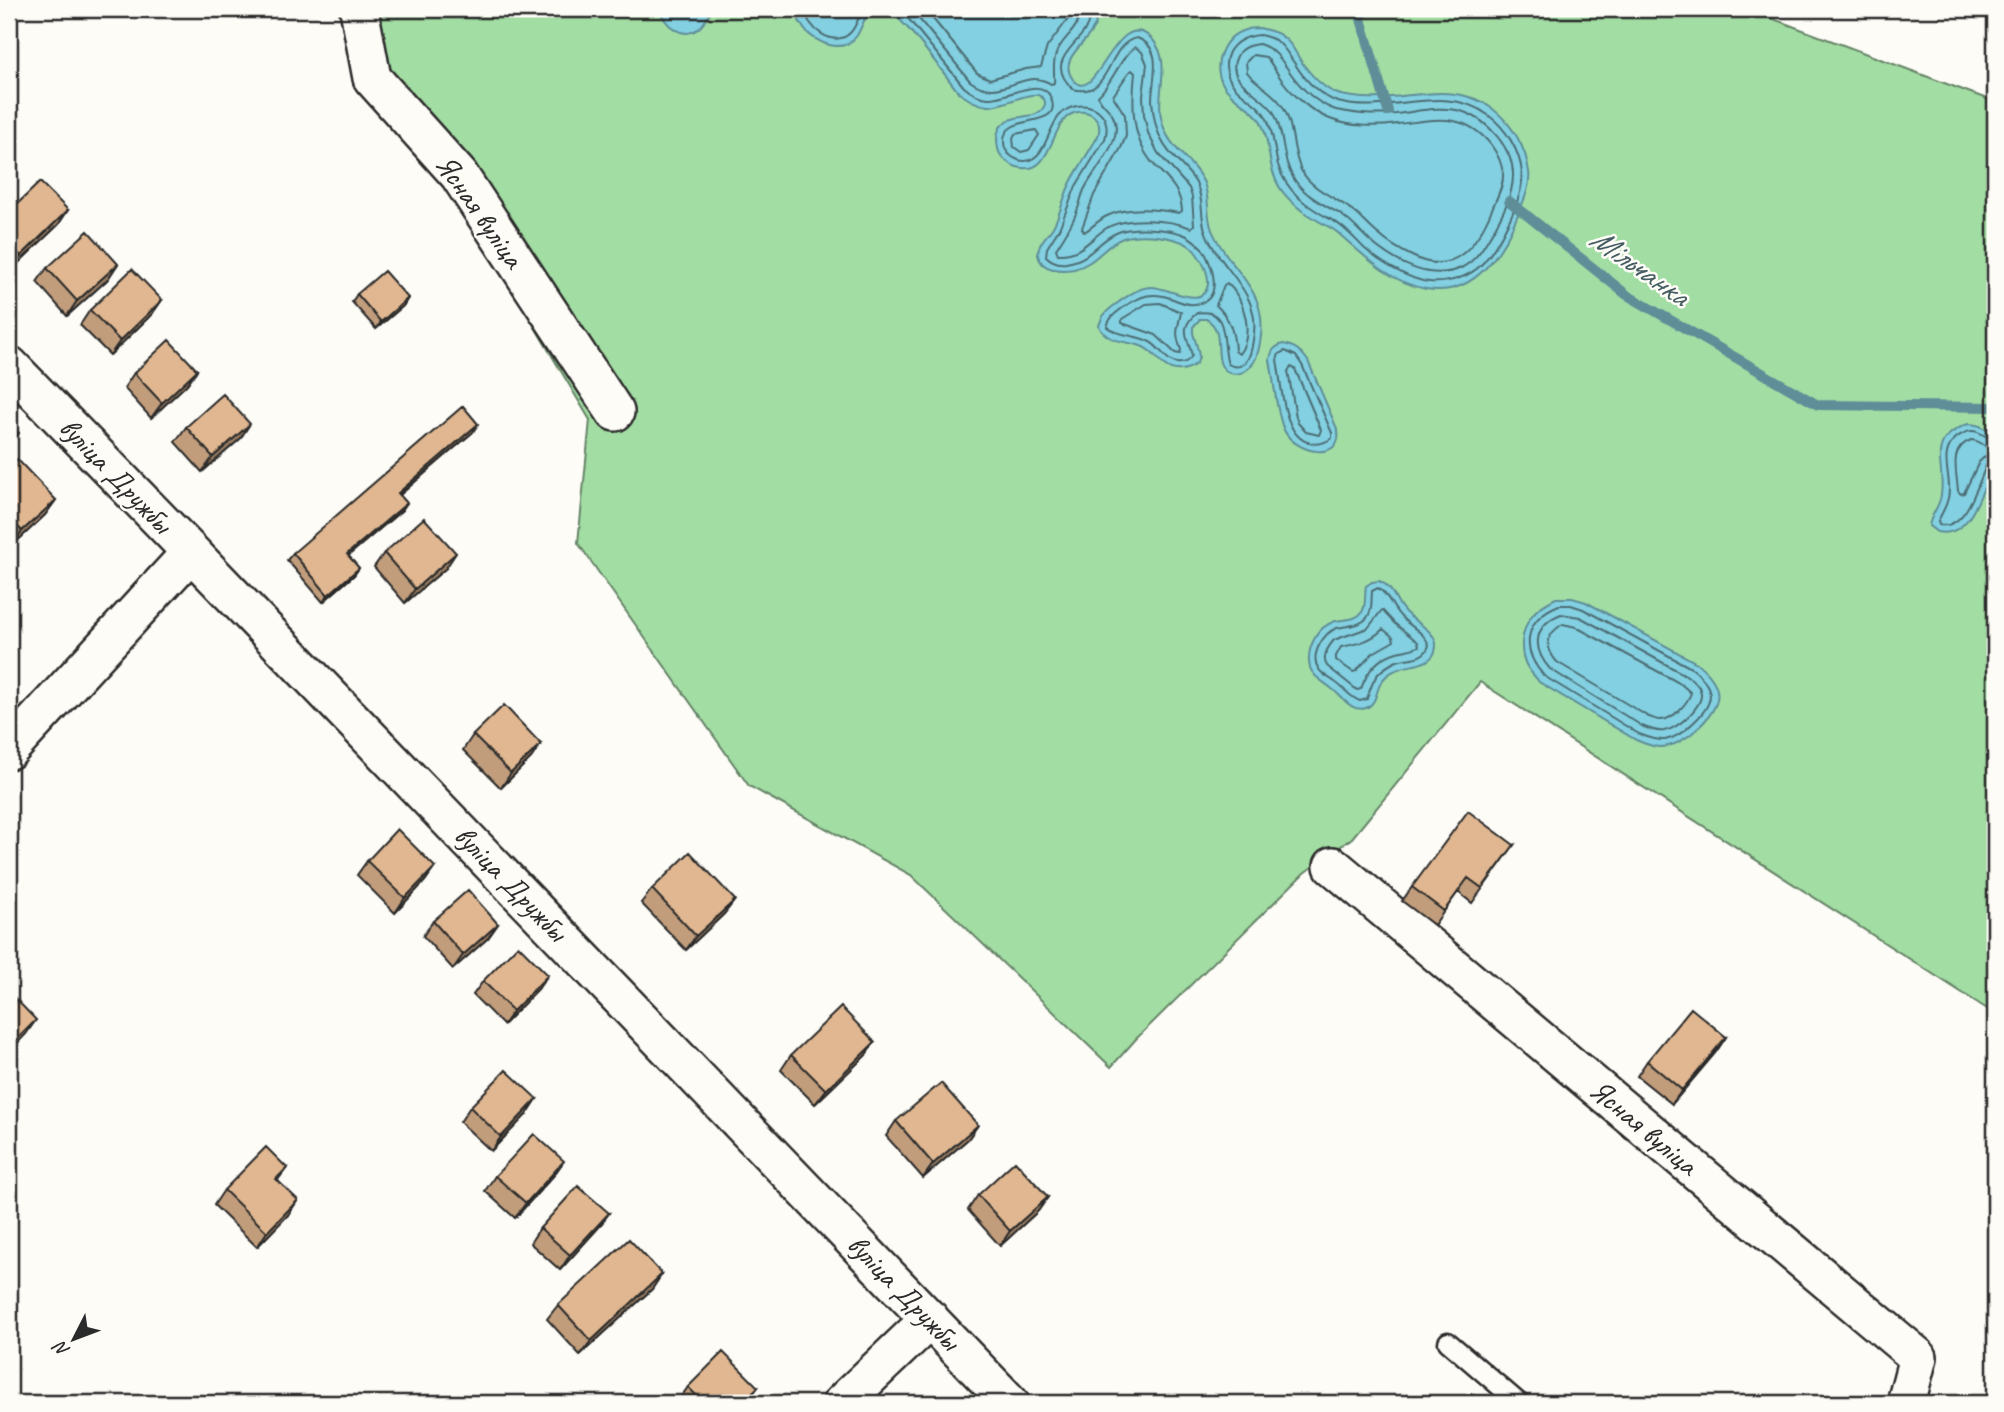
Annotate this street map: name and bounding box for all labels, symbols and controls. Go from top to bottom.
street label: Ясная вуліца [427,147,534,277]
water label: Мільчанка [1582,218,1700,317]
street label: вуліца Дружбы [51,409,182,543]
street label: вуліца Дружбы [446,817,577,951]
street label: Ясная вуліца [1582,1071,1707,1185]
street label: вуліца Дружбы [839,1226,970,1360]
north arrow [38,1304,108,1374]
text: N [47,1335,75,1362]

